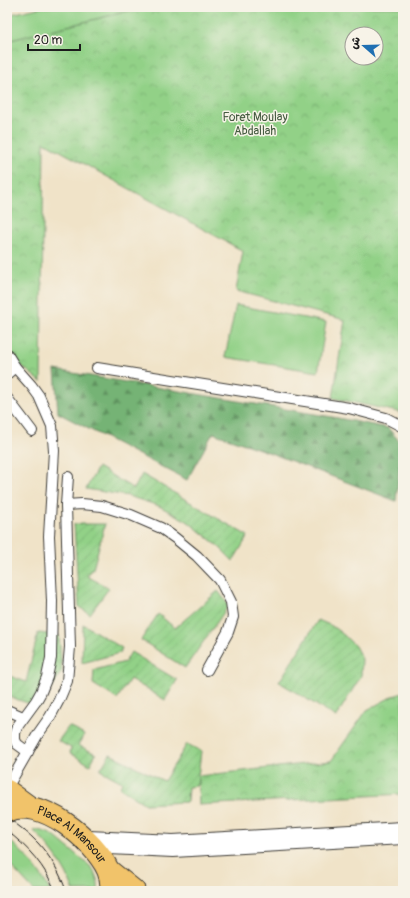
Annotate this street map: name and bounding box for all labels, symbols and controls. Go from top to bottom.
scale bar [28,26,80,52]
north arrow [344,26,384,66]
text: 20 m [34,33,63,48]
text: ش [347,35,363,51]
park label: Foret Moulay Abdallah [222,110,288,139]
street label: Place Al Mansour [35,803,110,867]

